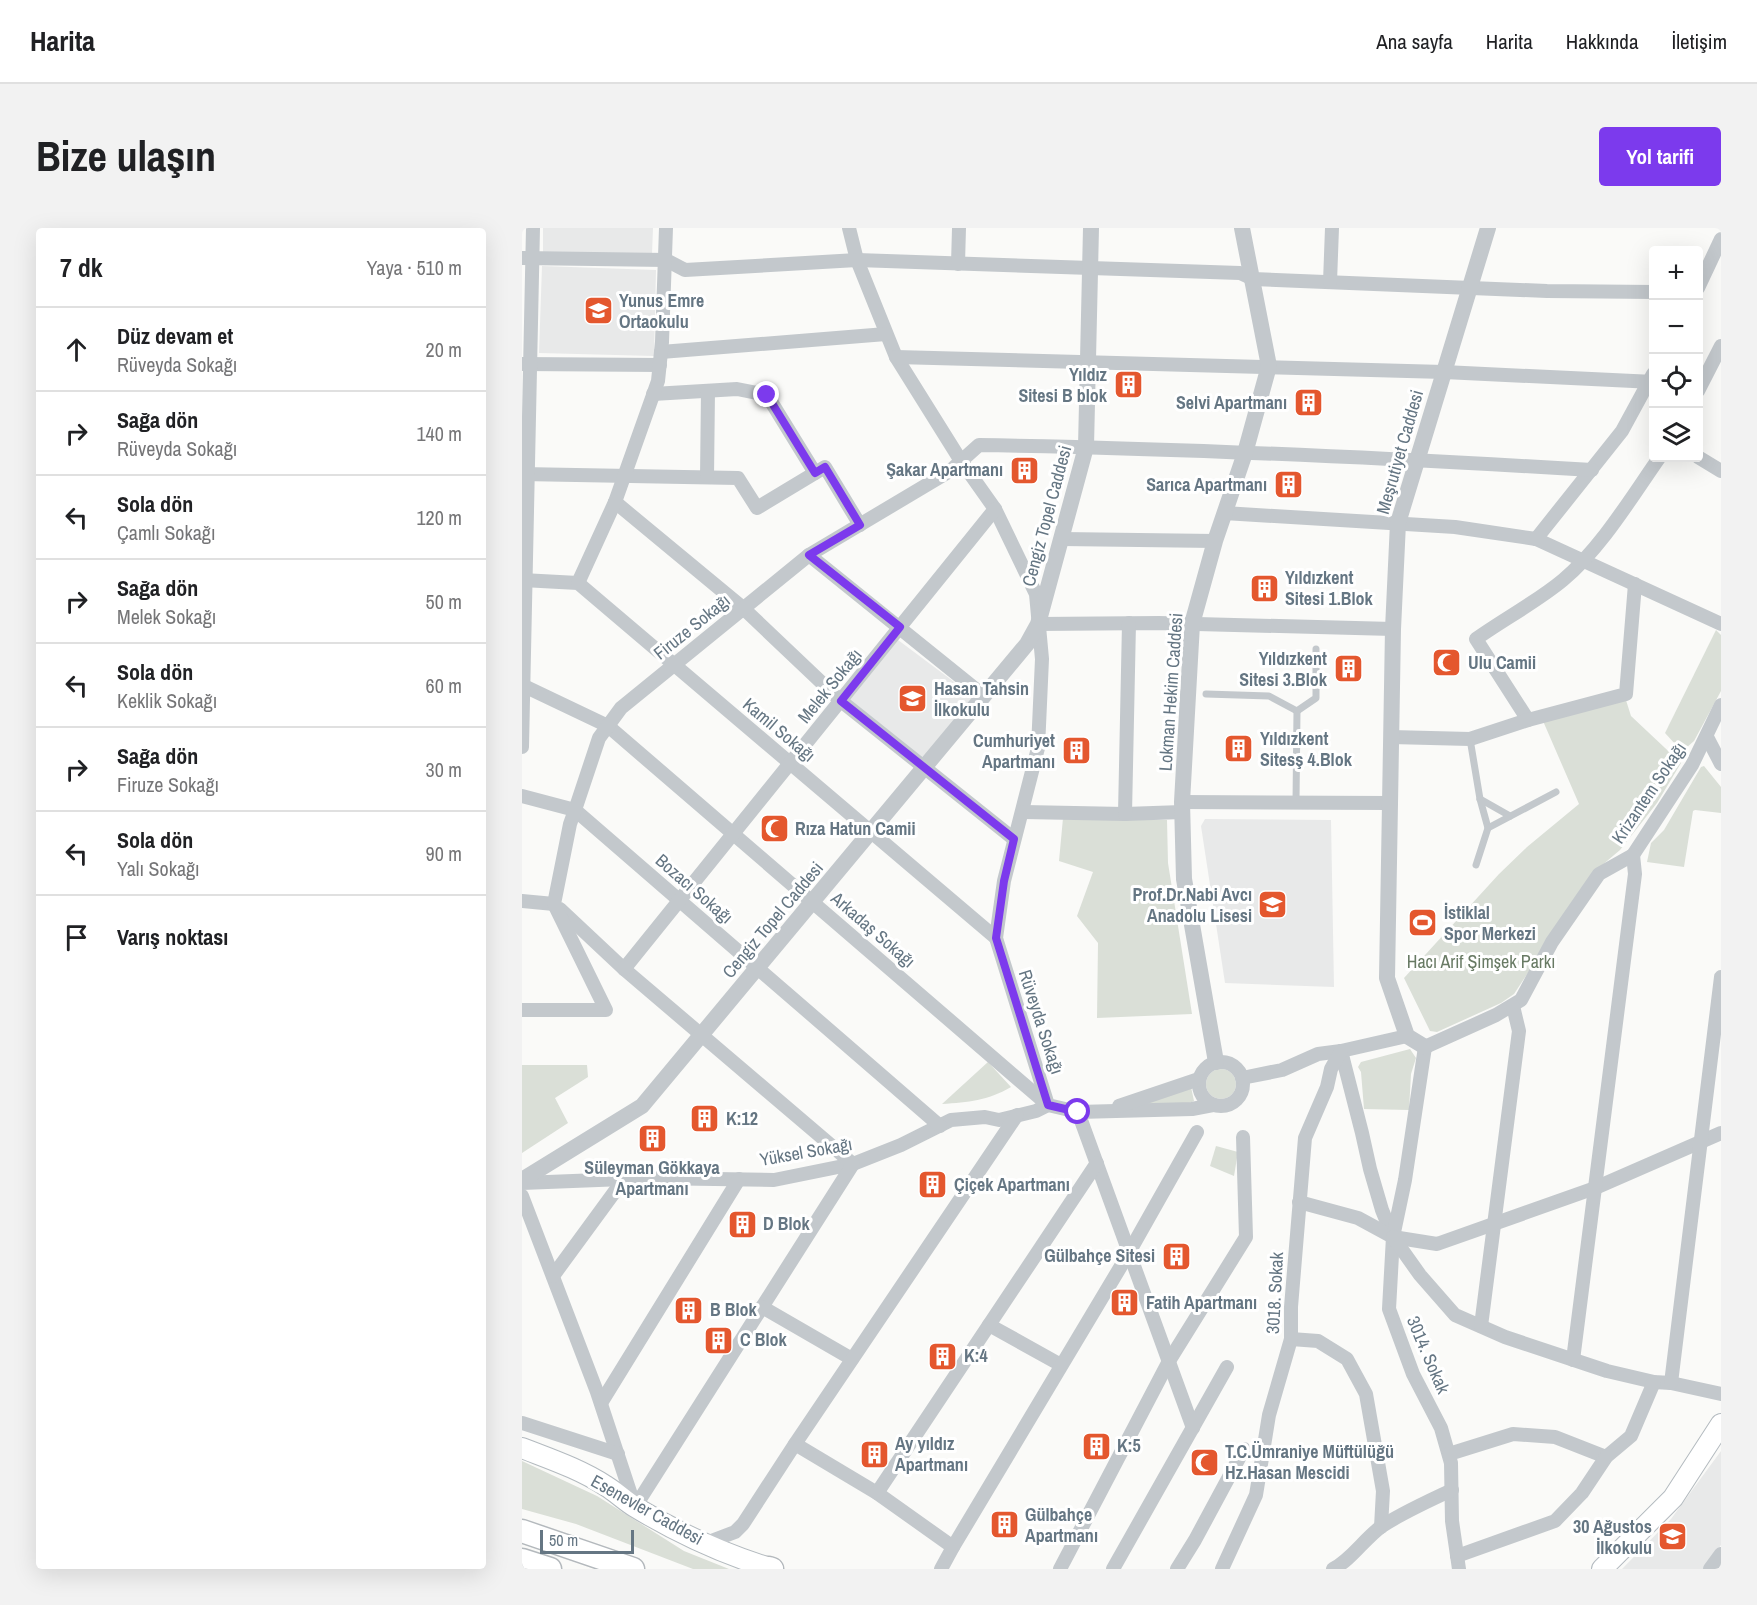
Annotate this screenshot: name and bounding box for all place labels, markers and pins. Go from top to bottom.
place label: Yunus Emre Ortaokulu [619,288,704,334]
school or university icon: Yunus Emre Ortaokulu [582,295,614,327]
place label: Yıldız Sitesi B blok [1018,362,1108,408]
building icon: Yıldız Sitesi B blok [1112,369,1144,401]
building icon: Selvi Apartmanı [1292,387,1324,419]
place label: Selvi Apartmanı [1176,390,1287,415]
building icon: Şakar Apartmanı [1008,454,1040,486]
place label: Şakar Apartmanı [886,457,1003,482]
building icon: Sarıca Apartmanı [1272,469,1304,501]
place label: Sarıca Apartmanı [1146,472,1267,497]
place label: Yıldızkent Sitesi 1.Blok [1285,565,1374,611]
building icon: Yıldızkent Sitesi 1.Blok [1248,572,1280,604]
place label: Yıldızkent Sitesi 3.Blok [1239,646,1328,692]
mosque icon: Ulu Camii [1431,647,1463,679]
place label: Ulu Camii [1468,650,1536,675]
building icon: Yıldızkent Sitesi 3.Blok [1332,653,1364,685]
place label: Hasan Tahsin İlkokulu [934,676,1029,722]
school or university icon: Hasan Tahsin İlkokulu [897,683,929,715]
place label: Yıldızkent Sitesş 4.Blok [1260,726,1353,772]
place label: Cumhuriyet Apartmanı [973,728,1055,774]
building icon: Yıldızkent Sitesş 4.Blok [1223,733,1255,765]
building icon: Cumhuriyet Apartmanı [1060,735,1092,767]
mosque icon: Rıza Hatun Camii [758,813,790,845]
place label: Rıza Hatun Camii [795,816,916,841]
place label: Prof.Dr.Nabi Avcı Anadolu Lisesi [1132,882,1252,928]
school or university icon: Prof.Dr.Nabi Avcı Anadolu Lisesi [1257,889,1289,921]
place label: İstiklal Spor Merkezi [1444,900,1536,946]
sports icon: İstiklal Spor Merkezi [1407,907,1439,939]
building icon: K:12 [689,1103,721,1135]
place label: K:12 [726,1106,758,1131]
building icon: Süleyman Gökkaya Apartmanı [636,1123,668,1155]
place label: Süleyman Gökkaya Apartmanı [584,1155,720,1201]
building icon: Çiçek Apartmanı [917,1169,949,1201]
place label: Çiçek Apartmanı [954,1172,1070,1197]
building icon: D Blok [726,1208,758,1240]
place label: D Blok [763,1211,811,1236]
building icon: Gülbahçe Sitesi [1160,1240,1192,1272]
place label: Gülbahçe Sitesi [1044,1243,1155,1268]
building icon: Fatih Apartmanı [1109,1287,1141,1319]
place label: Fatih Apartmanı [1146,1290,1257,1315]
building icon: B Blok [673,1294,705,1326]
place label: B Blok [710,1297,758,1322]
building icon: C Blok [703,1324,735,1356]
place label: C Blok [740,1327,788,1352]
building icon: K:4 [927,1340,959,1372]
place label: K:4 [964,1343,989,1368]
building icon: K:5 [1080,1430,1112,1462]
place label: Ay yıldız Apartmanı [895,1431,968,1477]
place label: K:5 [1117,1433,1141,1458]
building icon: Ay yıldız Apartmanı [858,1438,890,1470]
place label: T.C.Ümraniye Müftülüğü Hz.Hasan Mescidi [1225,1439,1394,1485]
mosque icon: T.C.Ümraniye Müftülüğü Hz.Hasan Mescidi [1188,1446,1220,1478]
place label: Gülbahçe Apartmanı [1025,1502,1098,1548]
building icon: Gülbahçe Apartmanı [988,1509,1020,1541]
place label: 30 Ağustos İlkokulu [1573,1514,1652,1560]
school or university icon: 30 Ağustos İlkokulu [1657,1521,1689,1553]

